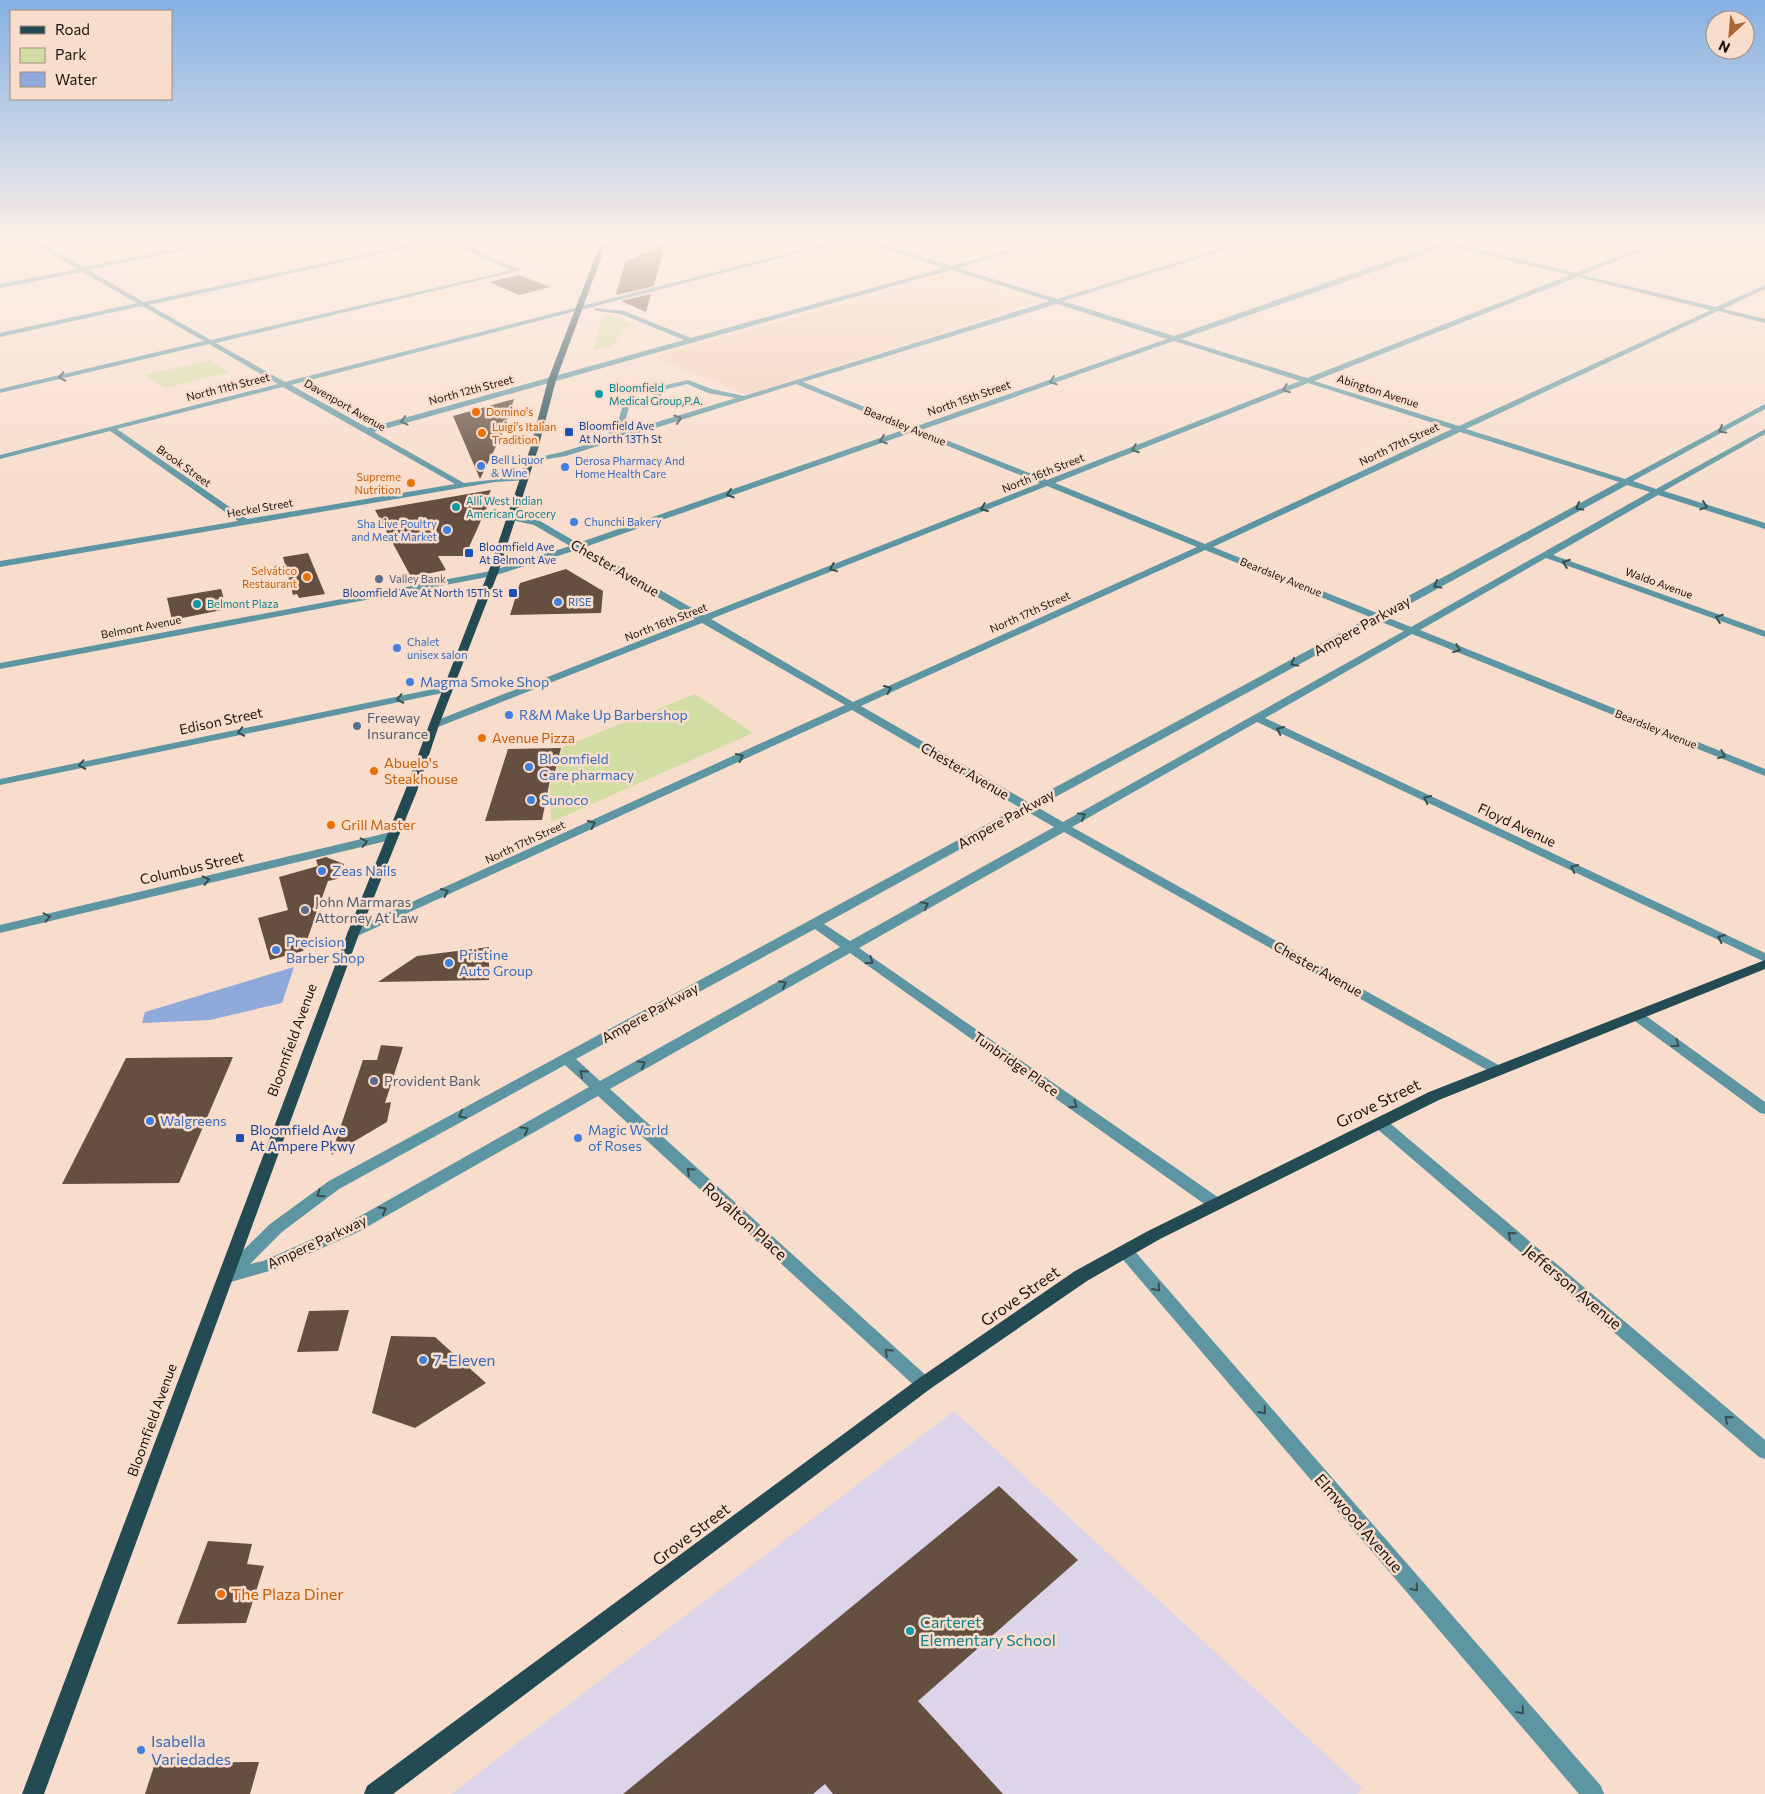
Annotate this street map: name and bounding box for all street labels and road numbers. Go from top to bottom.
street label: North 11th Street [185,370,271,403]
street label: Abington Avenue [1336,371,1421,410]
street label: North 12th Street [427,372,515,407]
street label: Davenport Avenue [302,376,389,433]
street label: North 15th Street [925,377,1013,418]
street label: Beardsley Avenue [862,403,948,448]
street label: North 17th Street [1357,419,1441,468]
street label: Brook Street [154,442,214,489]
street label: North 16th Street [1000,450,1086,495]
street label: Heckel Street [226,495,295,520]
street label: Chester Avenue [568,535,662,600]
street label: Beardsley Avenue [1238,554,1324,599]
street label: Waldo Avenue [1624,564,1695,601]
street label: North 17th Street [988,588,1072,635]
street label: Ampere Parkway [1311,592,1413,659]
street label: North 16th Street [623,600,709,643]
street label: Belmont Avenue [100,612,182,641]
street label: Edison Street [178,703,264,738]
street label: Beardsley Avenue [1613,706,1699,751]
street label: Chester Avenue [918,738,1012,803]
street label: Ampere Parkway [955,785,1057,852]
street label: Floyd Avenue [1475,799,1559,850]
street label: North 17th Street [483,817,567,866]
street label: Columbus Street [138,847,246,888]
street label: Chester Avenue [1271,937,1366,1000]
street label: Ampere Parkway [599,979,701,1046]
street label: Bloomfield Avenue [263,981,320,1099]
street label: Tunbridge Place [970,1028,1062,1099]
street label: Grove Street [1332,1074,1424,1131]
street label: Royalton Place [699,1178,791,1264]
street label: Ampere Parkway [264,1211,369,1272]
street label: Jefferson Avenue [1521,1240,1626,1333]
street label: Grove Street [977,1261,1063,1330]
street label: Bloomfield Avenue [123,1361,180,1479]
street label: Elmwood Avenue [1311,1469,1407,1576]
street label: Grove Street [648,1498,733,1569]

